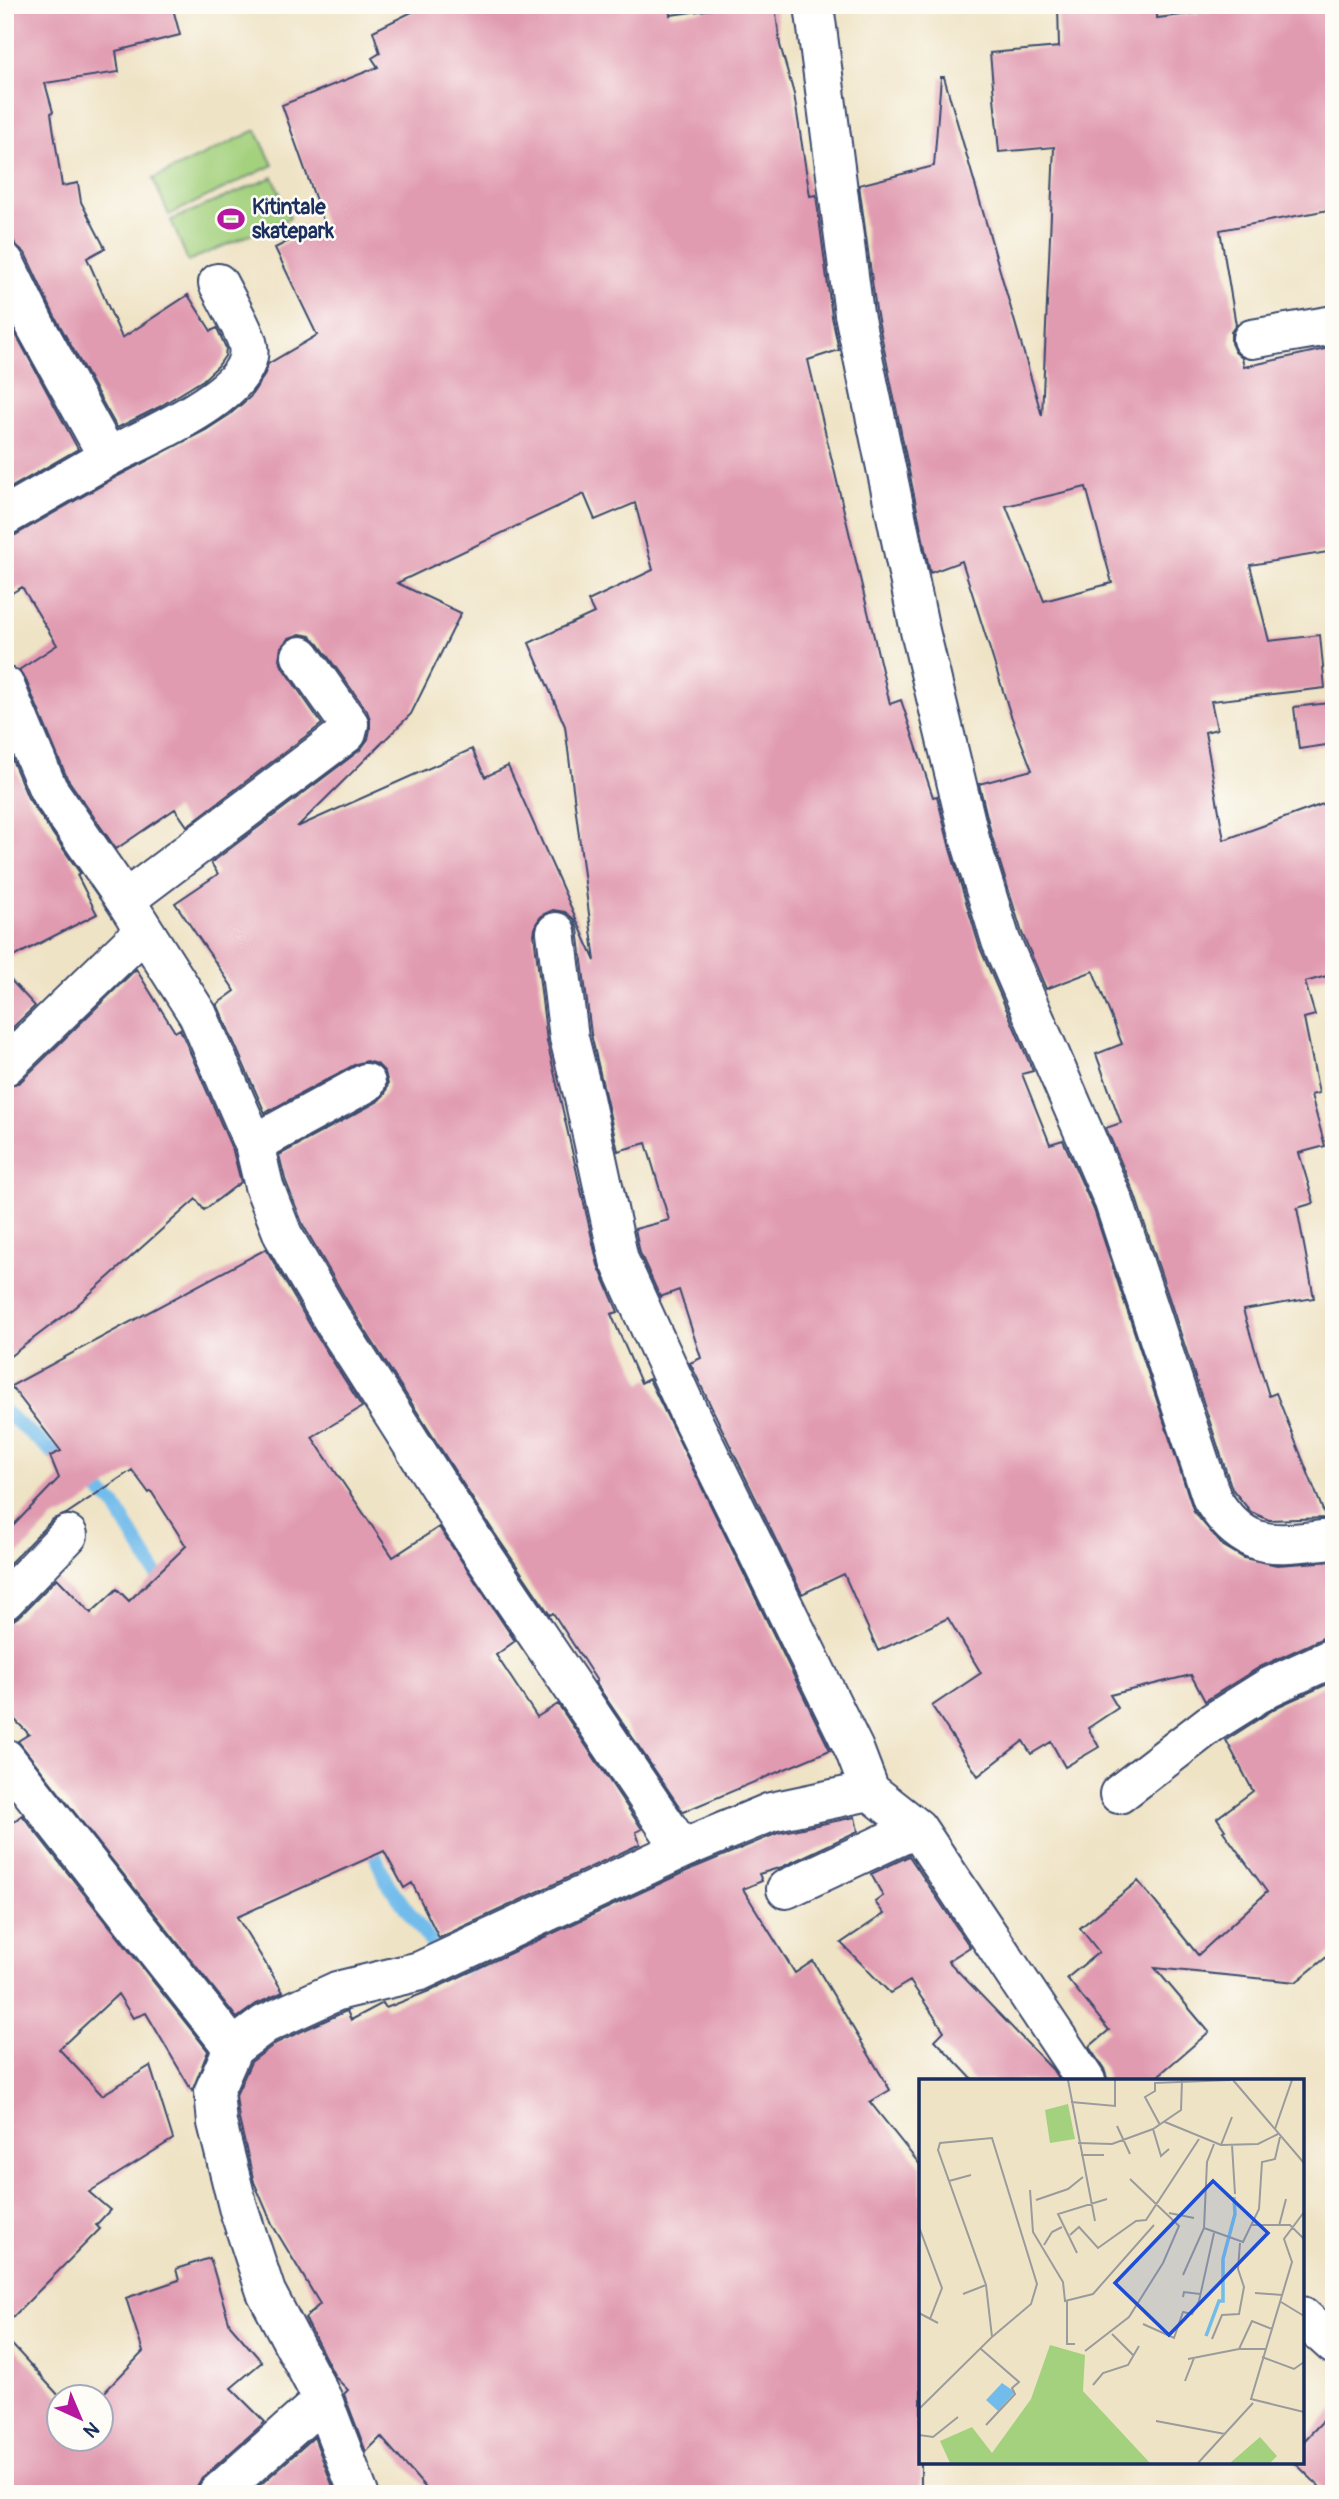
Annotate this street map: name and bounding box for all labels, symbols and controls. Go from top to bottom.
place label: Kitintale skatepark [252,194,334,245]
sports icon: Kitintale skatepark [216,204,246,234]
inset map [919,2079,1304,2464]
north arrow [46,2384,116,2454]
text: N [78,2416,104,2443]

